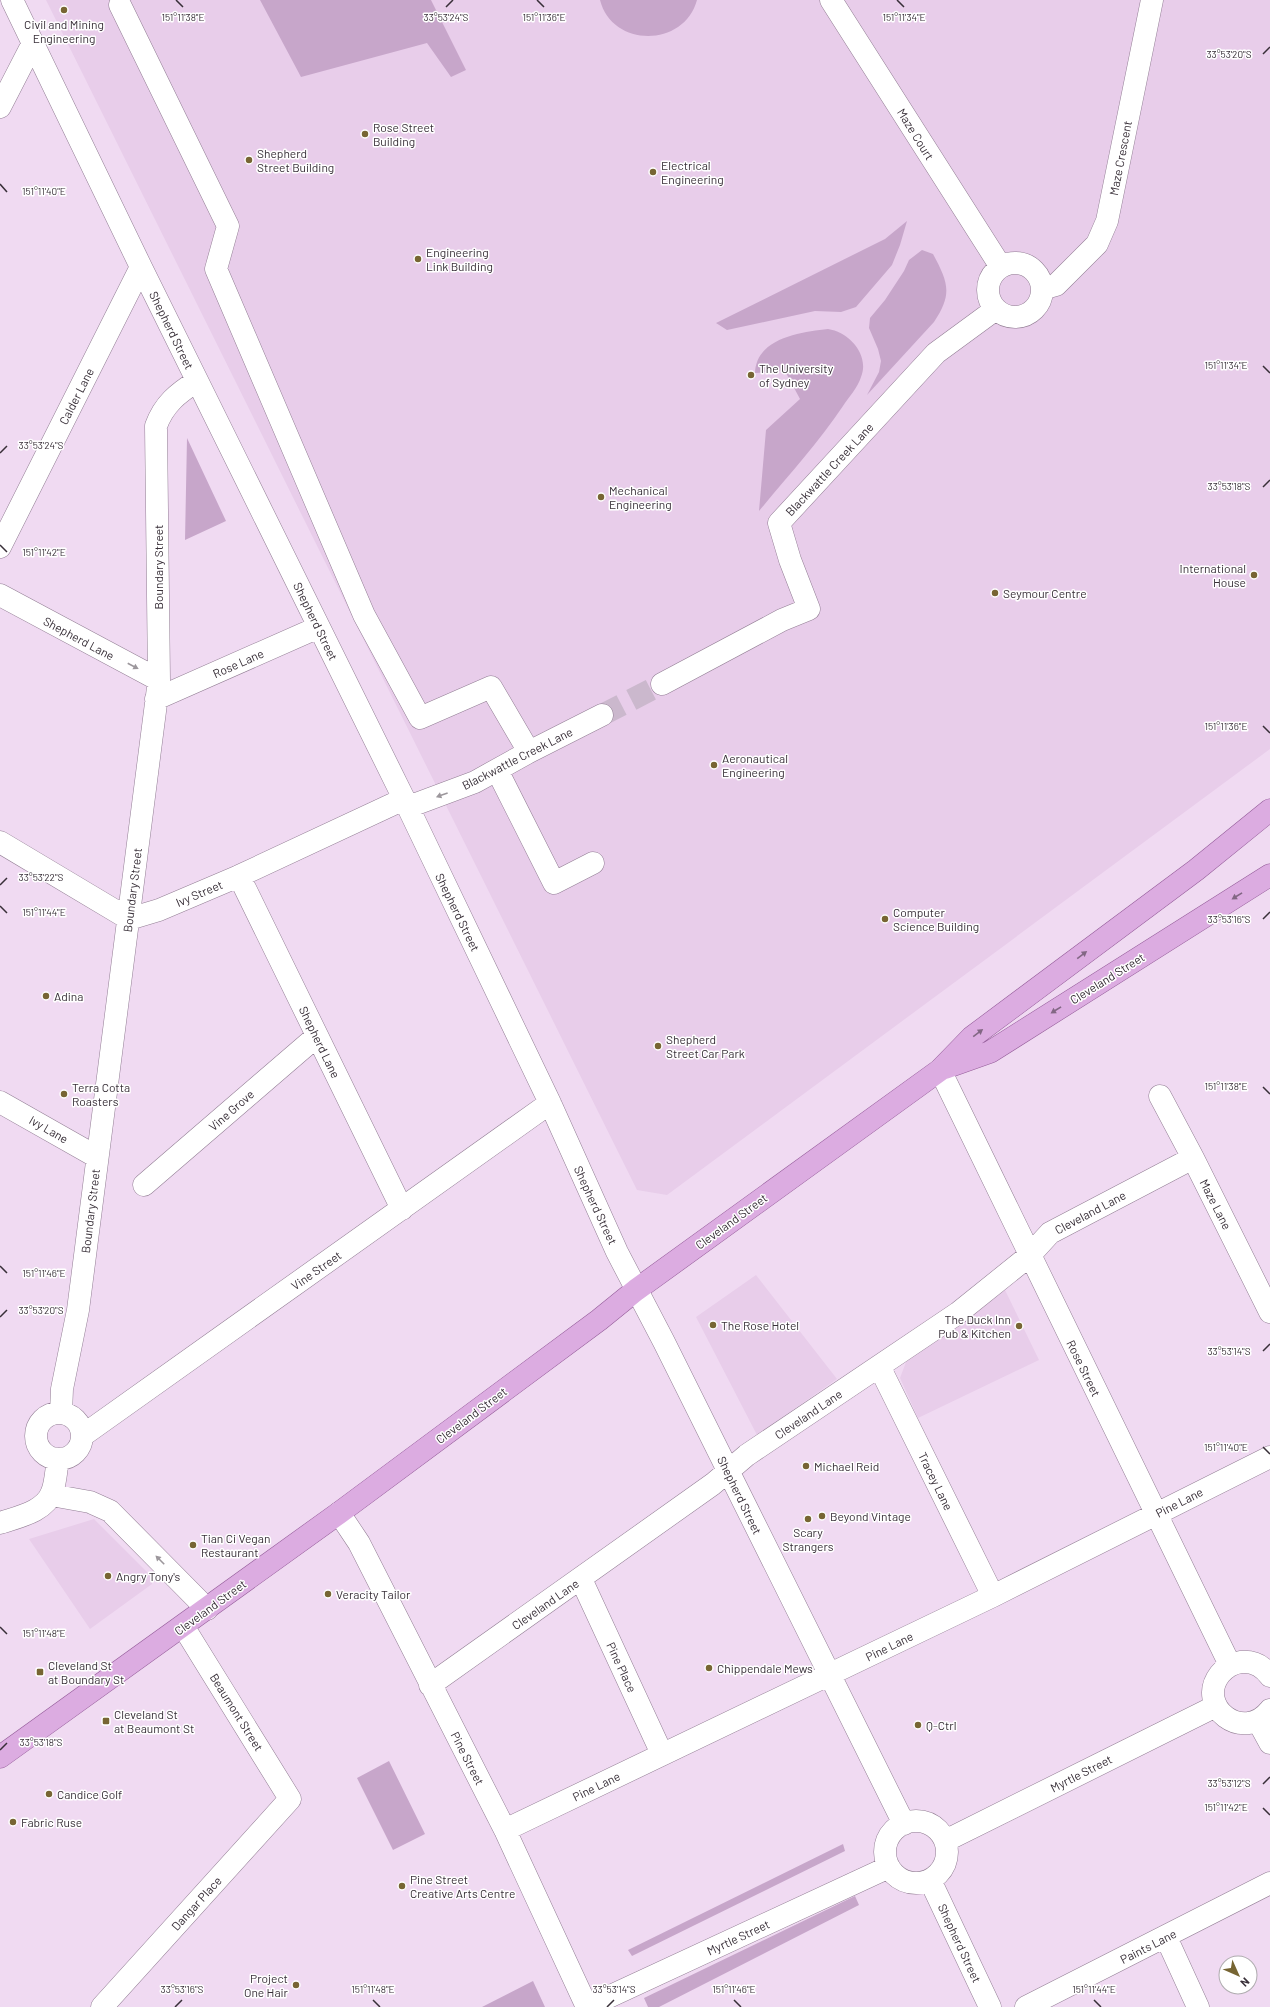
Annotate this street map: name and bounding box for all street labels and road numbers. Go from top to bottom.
street label: Maze Court [895,106,937,162]
street label: Maze Crescent [1106,119,1134,197]
street label: Shepherd Street [147,289,197,371]
street label: Calder Lane [56,365,96,427]
street label: Blackwattle Creek Lane [782,420,876,518]
street label: Boundary Street [151,525,165,609]
street label: Shepherd Street [291,580,341,662]
street label: Shepherd Lane [41,613,117,663]
street label: Rose Lane [210,646,266,680]
street label: Blackwattle Creek Lane [459,724,575,792]
street label: Boundary Street [120,847,144,933]
street label: Shepherd Street [433,871,483,953]
street label: Ivy Street [173,877,225,909]
street label: Cleveland Street [1067,949,1147,1007]
street label: Shepherd Lane [297,1004,343,1080]
street label: Vine Grove [206,1087,256,1133]
street label: Ivy Lane [27,1112,71,1146]
street label: Shepherd Street [572,1163,620,1247]
street label: Boundary Street [78,1168,102,1254]
street label: Maze Lane [1197,1177,1235,1231]
street label: Cleveland Lane [1052,1187,1128,1237]
street label: Cleveland Street [692,1190,770,1252]
street label: Vine Street [288,1248,344,1292]
street label: Rose Street [1064,1337,1104,1399]
street label: Cleveland Street [433,1384,509,1446]
street label: Cleveland Lane [772,1386,844,1442]
street label: Tracey Lane [916,1450,956,1512]
street label: Shepherd Street [715,1454,765,1536]
street label: Pine Lane [1153,1484,1205,1520]
street label: Cleveland Street [171,1576,249,1638]
street label: Cleveland Lane [509,1576,581,1632]
street label: Pine Lane [863,1629,915,1663]
street label: Pine Place [604,1640,640,1694]
street label: Beaumont Street [208,1671,266,1753]
street label: Pine Street [449,1729,487,1787]
street label: Myrtle Street [1048,1751,1114,1795]
street label: Pine Lane [570,1769,622,1803]
street label: Dangar Place [168,1873,224,1933]
street label: Shepherd Street [936,1901,984,1985]
street label: Myrtle Street [705,1916,771,1958]
street label: Paints Lane [1118,1926,1178,1966]

